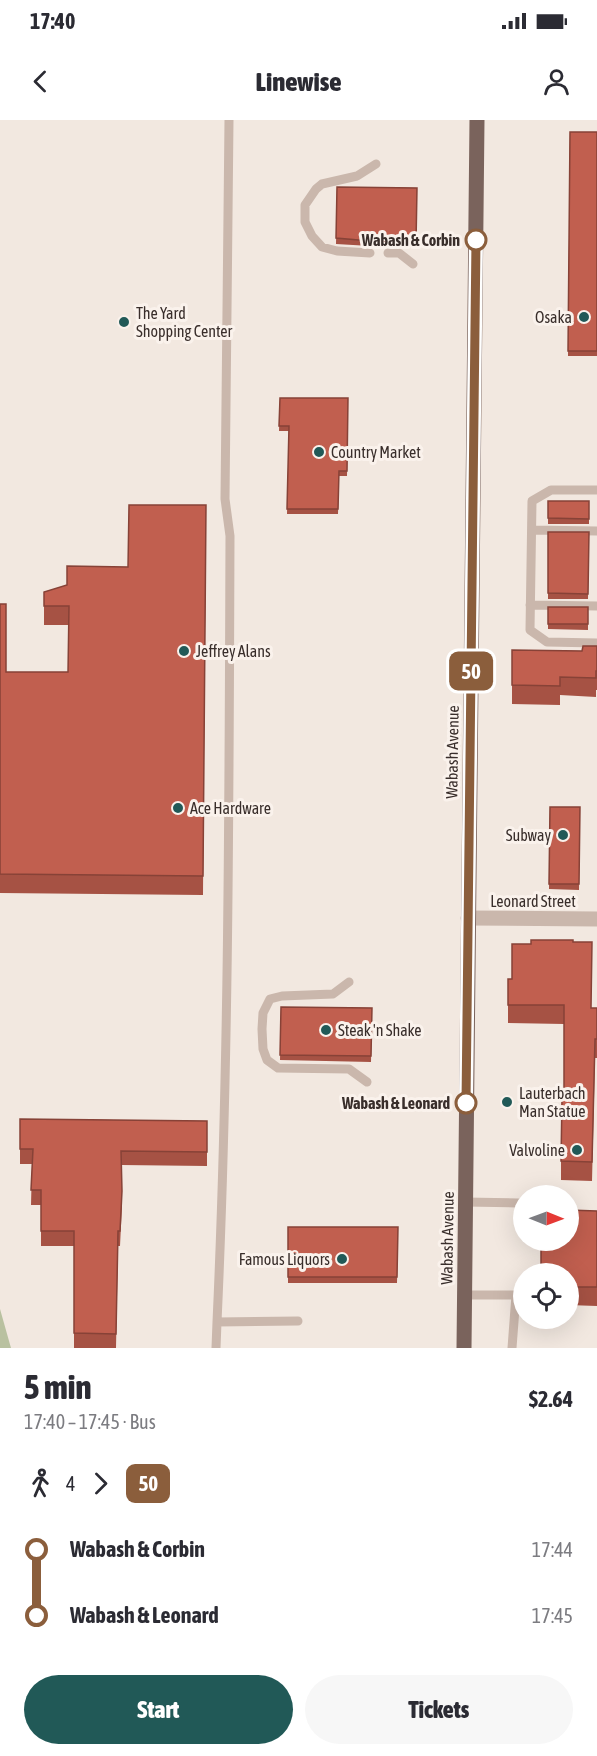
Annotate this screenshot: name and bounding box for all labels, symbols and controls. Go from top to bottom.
text: 17:40 [30,8,75,34]
icon: back [24,65,57,98]
icon: person [540,65,573,98]
text: Linewise [256,66,341,97]
marker: Wabash & Corbin [465,229,487,251]
place label: Wabash & Corbin [361,231,460,249]
place label: The Yard Shopping Center [136,304,233,341]
place label: Osaka [535,308,572,326]
marker: Osaka [577,310,591,324]
marker: The Yard Shopping Center [117,315,131,329]
place label: Country Market [331,443,421,462]
marker: Country Market [312,445,326,459]
place label: Jeffrey Alans [196,642,271,661]
marker: Jeffrey Alans [177,644,191,658]
line badge: 50 [444,652,498,690]
text: 50 [461,659,481,683]
street label: Wabash Avenue [442,705,462,799]
place label: Ace Hardware [190,799,271,817]
marker: Ace Hardware [171,801,185,815]
place label: Subway [506,826,551,845]
marker: Subway [556,828,570,842]
street label: Leonard Street [490,892,576,910]
place label: Steak 'n Shake [338,1021,422,1039]
marker: Steak 'n Shake [319,1023,333,1037]
place label: Lauterbach Man Statue [519,1084,586,1120]
marker: Wabash & Leonard [455,1092,477,1114]
place label: Wabash & Leonard [341,1094,450,1112]
marker: Lauterbach Man Statue [500,1095,514,1109]
place label: Valvoline [509,1141,565,1159]
marker: Valvoline [570,1143,584,1157]
north arrow [513,1185,579,1251]
map controls [513,1185,579,1329]
street label: Wabash Avenue [437,1191,457,1285]
place label: Famous Liquors [239,1250,330,1269]
marker: Famous Liquors [335,1252,349,1266]
button: locate [513,1263,579,1329]
text: 5 min [24,1368,91,1406]
text: $2.64 [529,1386,573,1412]
text: 17:40 – 17:45 · Bus [24,1410,156,1433]
icon: walk [24,1467,57,1500]
icon: forward [84,1467,117,1500]
text: 50 [138,1471,158,1495]
text: 4 [66,1472,75,1495]
text: Wabash & Corbin [70,1536,205,1562]
text: 17:44 [532,1538,573,1561]
text: Wabash & Leonard [70,1602,219,1628]
text: 17:45 [532,1604,573,1627]
button: Start [24,1675,293,1744]
button: Tickets [305,1675,573,1744]

